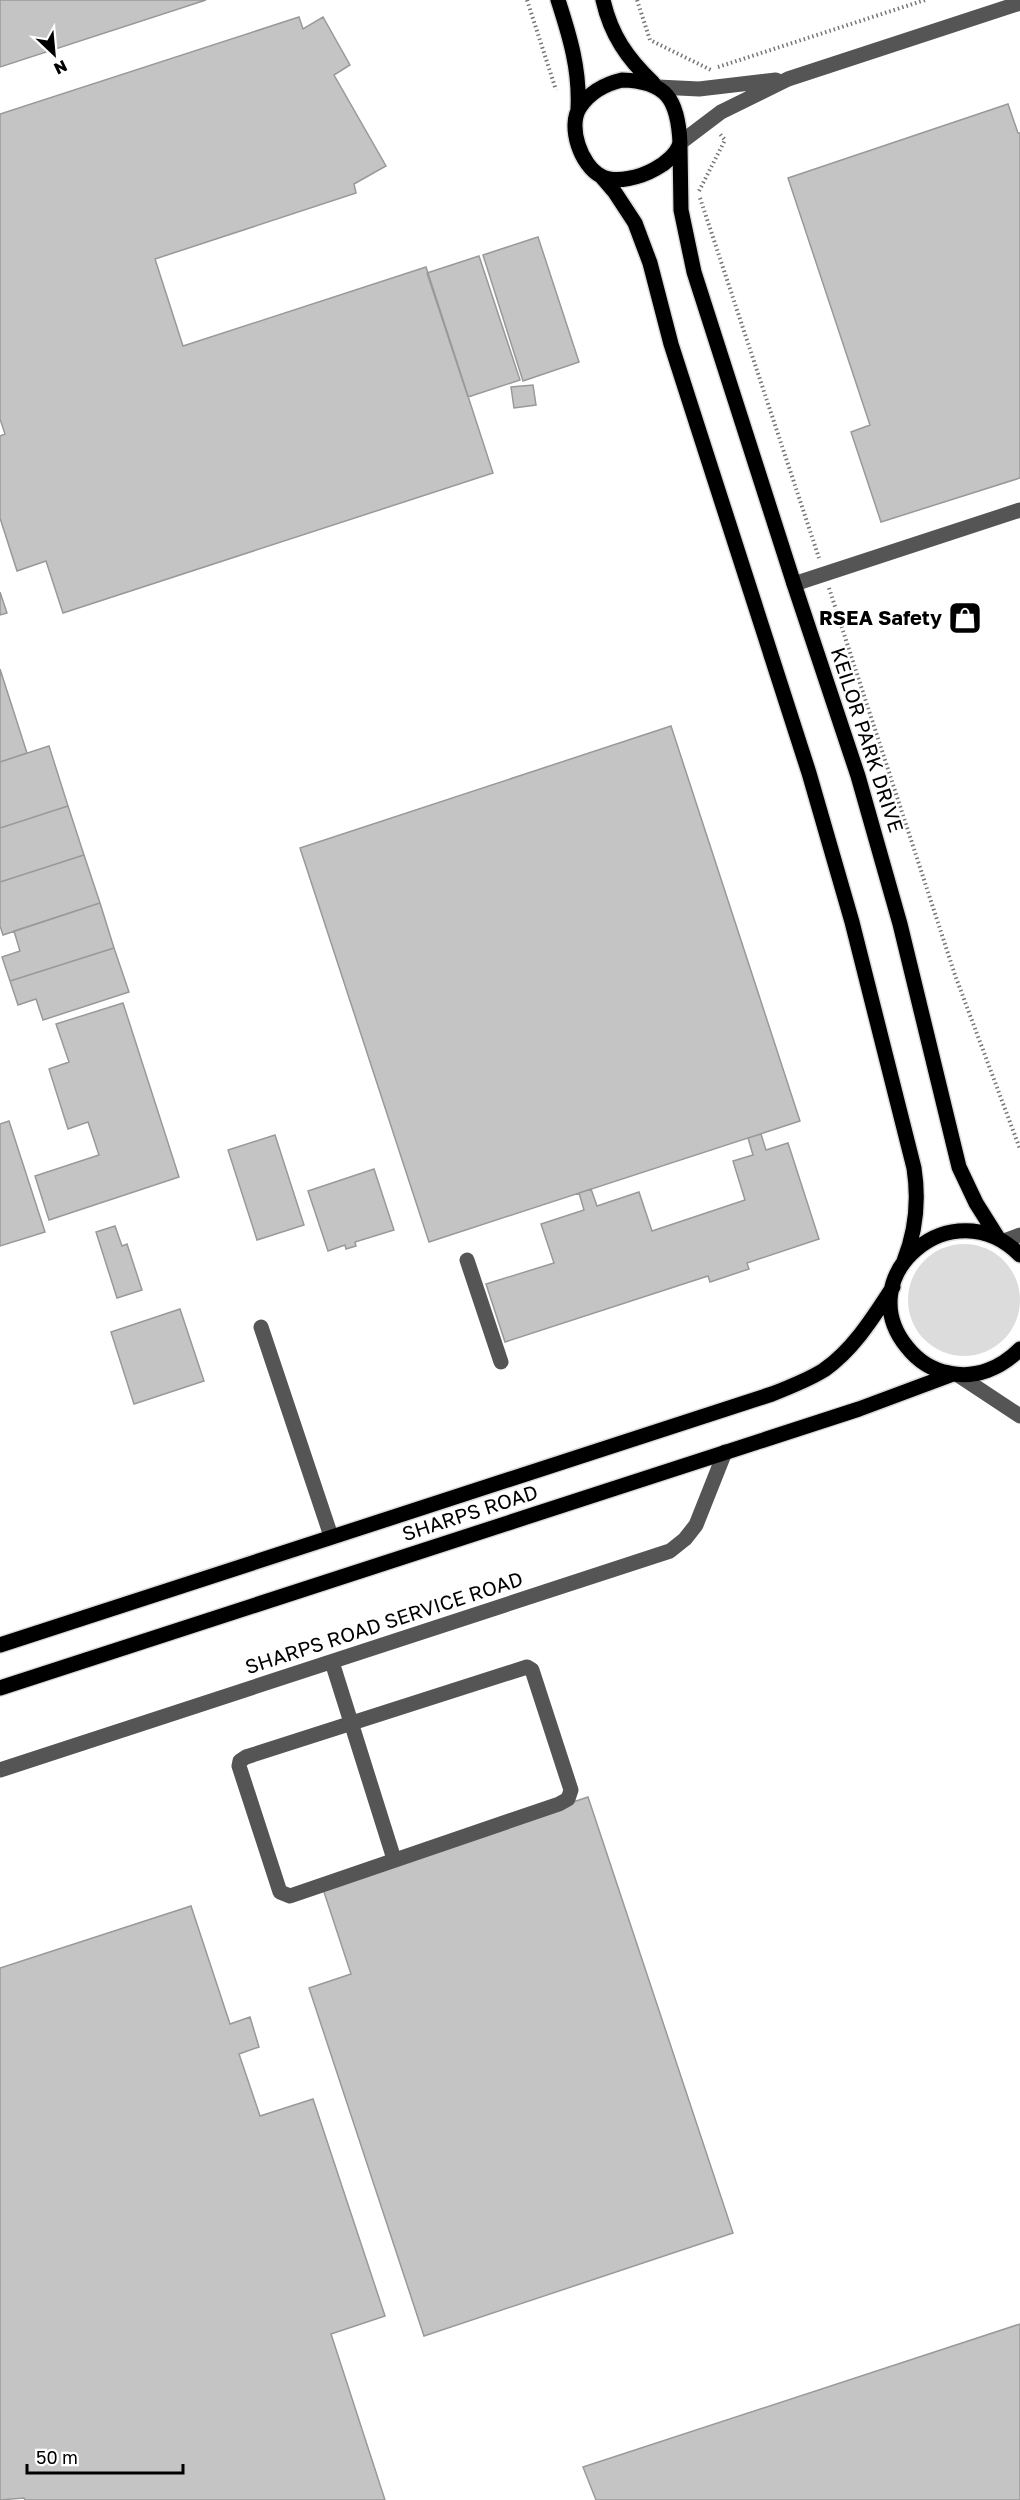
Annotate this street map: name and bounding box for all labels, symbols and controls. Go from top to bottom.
north arrow [24,24,84,84]
text: N [51,56,70,79]
shop icon: RSEA Safety [947,600,983,636]
place label: RSEA Safety [819,605,942,629]
street label: KEILOR PARK DRIVE [827,644,909,835]
street label: SHARPS ROAD [399,1479,541,1545]
street label: SHARPS ROAD SERVICE ROAD [242,1566,525,1678]
scale bar [27,2437,183,2475]
text: 50 m [36,2446,78,2468]

